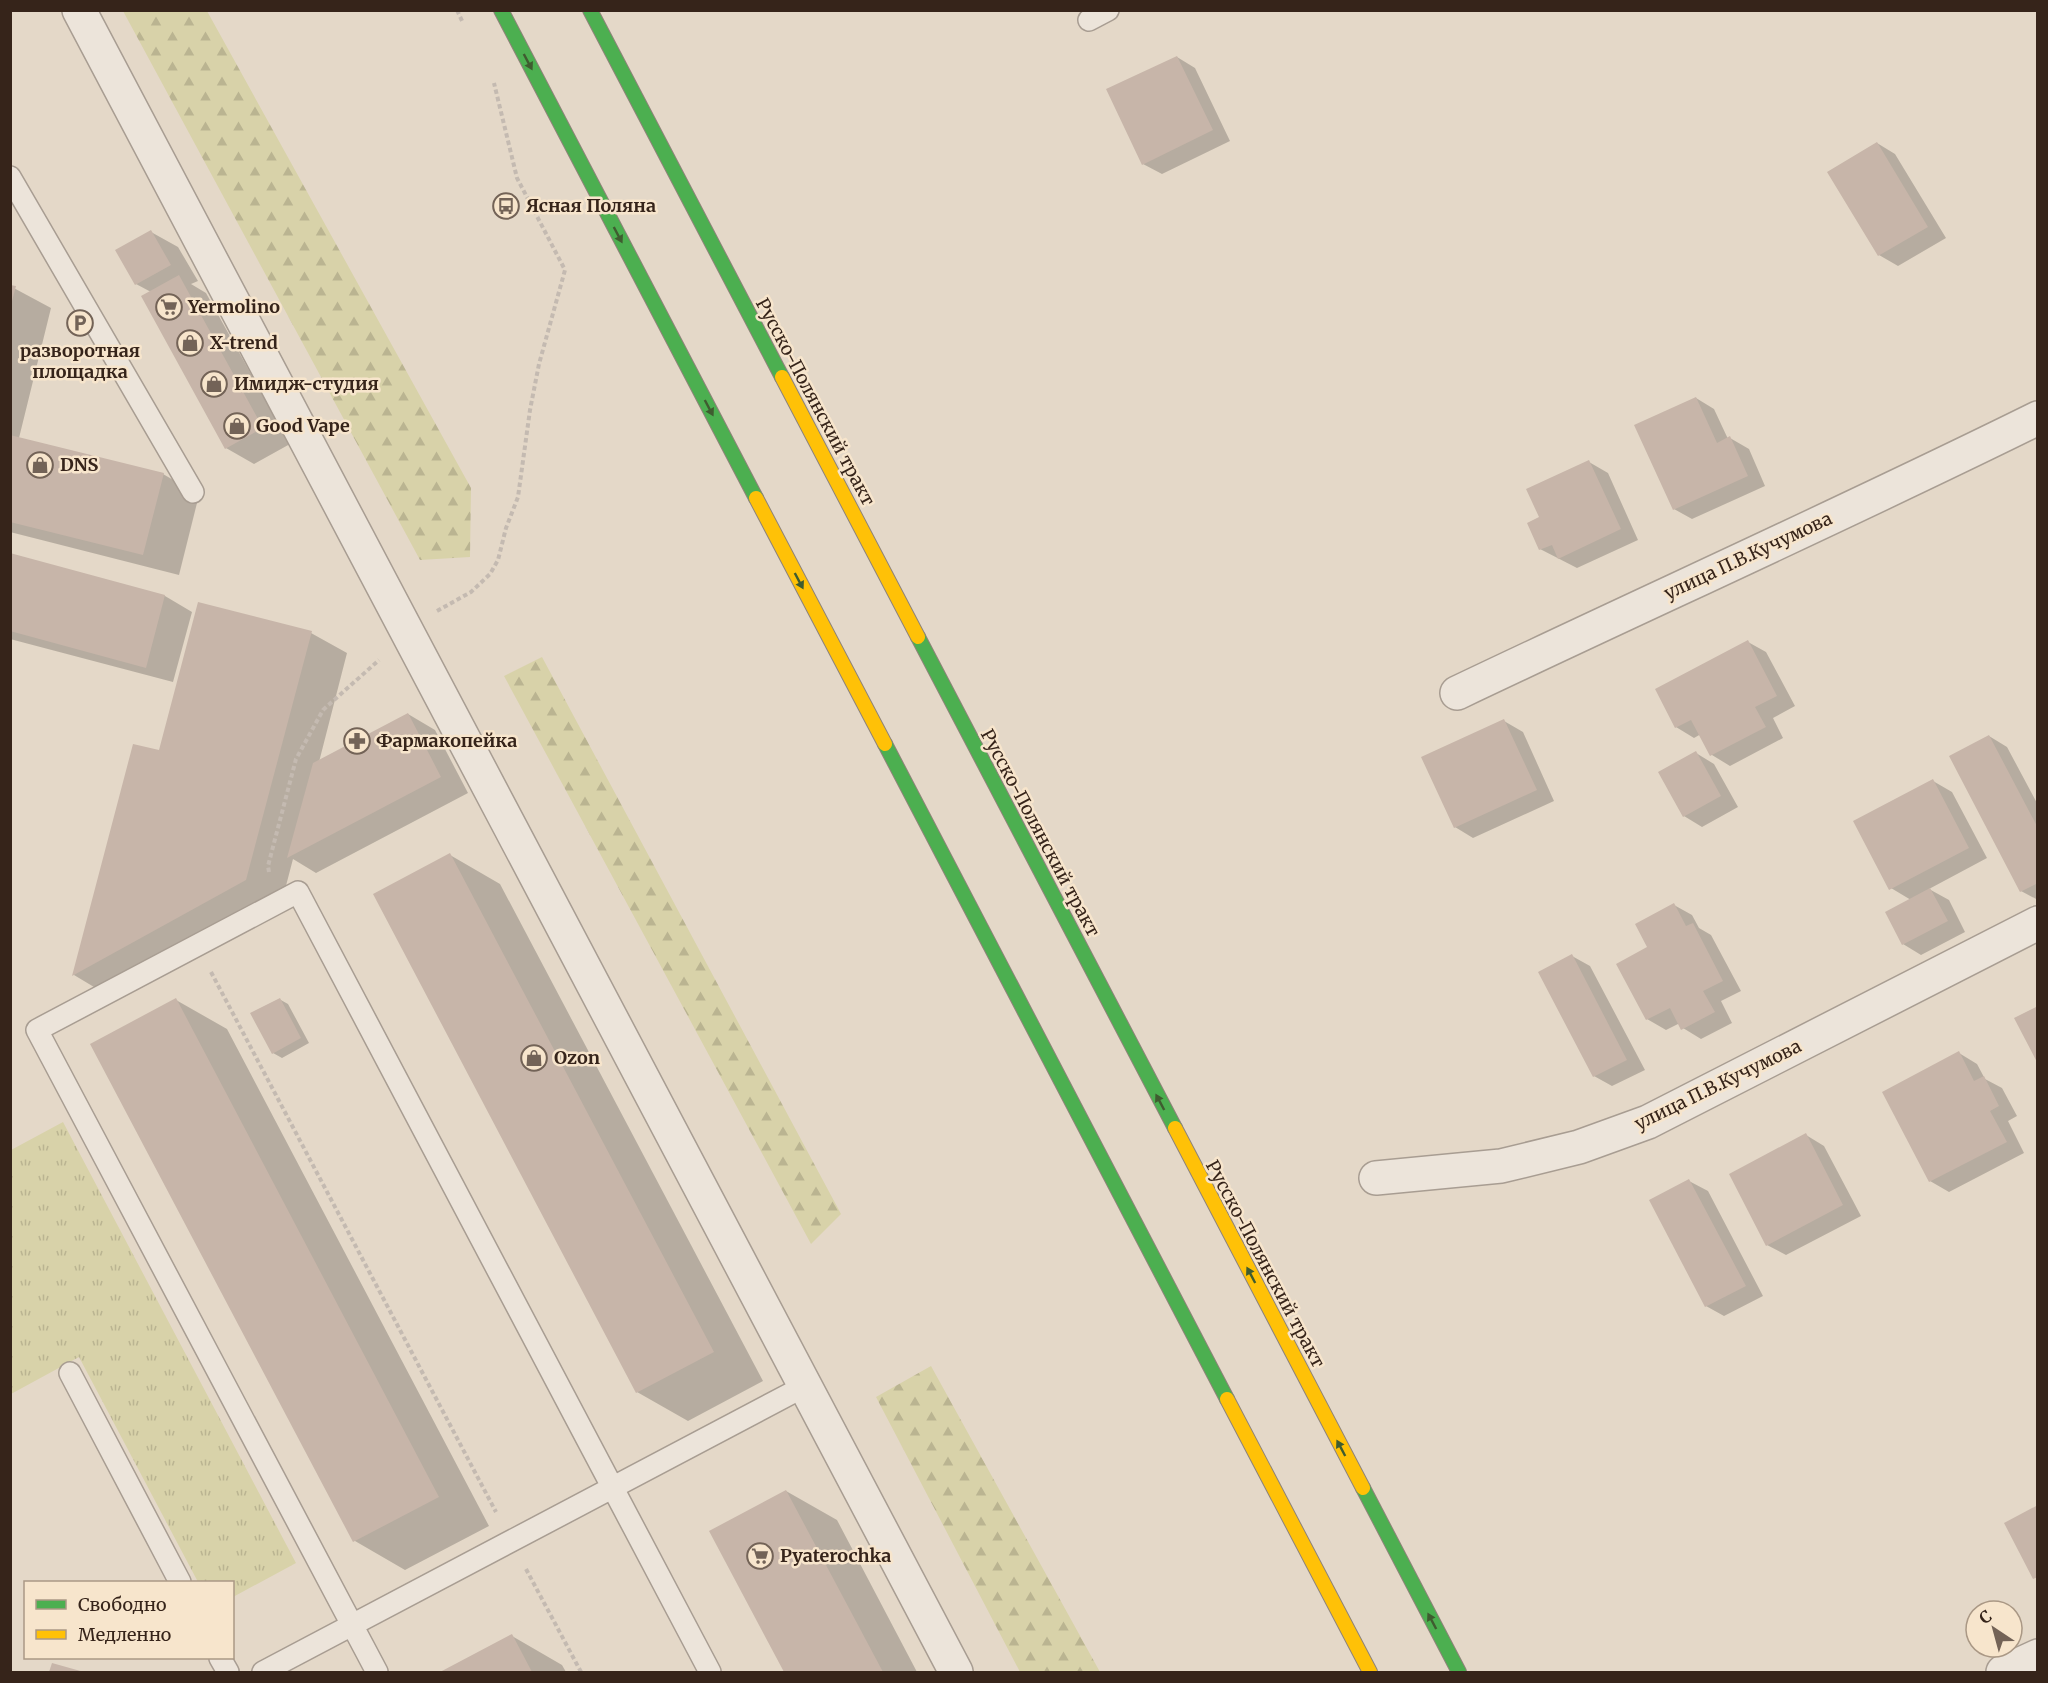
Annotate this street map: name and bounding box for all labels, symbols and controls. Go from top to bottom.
one-way arrow [523,54,533,71]
bus stop icon: Ясная Поляна [491,191,521,221]
place label: Ясная Поляна [526,194,656,217]
one-way arrow [613,226,623,244]
supermarket icon: Yermolino [154,292,184,322]
street label: Русско-Полянский тракт [751,294,880,509]
place label: Yermolino [187,295,280,318]
parking icon: разворотная площадка [65,308,95,338]
shop icon: X-trend [175,328,205,358]
place label: X-trend [210,331,278,354]
place label: разворотная площадка [20,339,140,383]
shop icon: Имидж-студия [199,369,229,399]
place label: Имидж-студия [234,372,379,395]
one-way arrow [704,400,714,417]
shop icon: Good Vape [222,411,252,441]
place label: Good Vape [256,414,350,437]
shop icon: DNS [25,450,55,480]
place label: DNS [60,453,98,476]
street label: улица П.В.Кучумова [1660,506,1836,605]
one-way arrow [794,572,804,589]
street label: Русско-Полянский тракт [976,725,1105,940]
pharmacy icon: Фармакопейка [342,726,372,756]
place label: Фармакопейка [376,729,517,752]
street label: улица П.В.Кучумова [1631,1034,1805,1135]
shop icon: Ozon [519,1043,549,1073]
place label: Ozon [554,1046,600,1069]
one-way arrow [1156,1094,1165,1111]
street label: Русско-Полянский тракт [1201,1156,1330,1371]
one-way arrow [1246,1266,1256,1283]
one-way arrow [1336,1439,1346,1456]
supermarket icon: Pyaterochka [745,1541,775,1571]
place label: Pyaterochka [780,1544,891,1567]
legend [24,1581,234,1659]
text: Свободно [78,1593,166,1616]
north arrow [1964,1599,2024,1659]
text: С [1975,1606,1995,1628]
one-way arrow [1427,1612,1436,1629]
text: Медленно [78,1623,171,1646]

